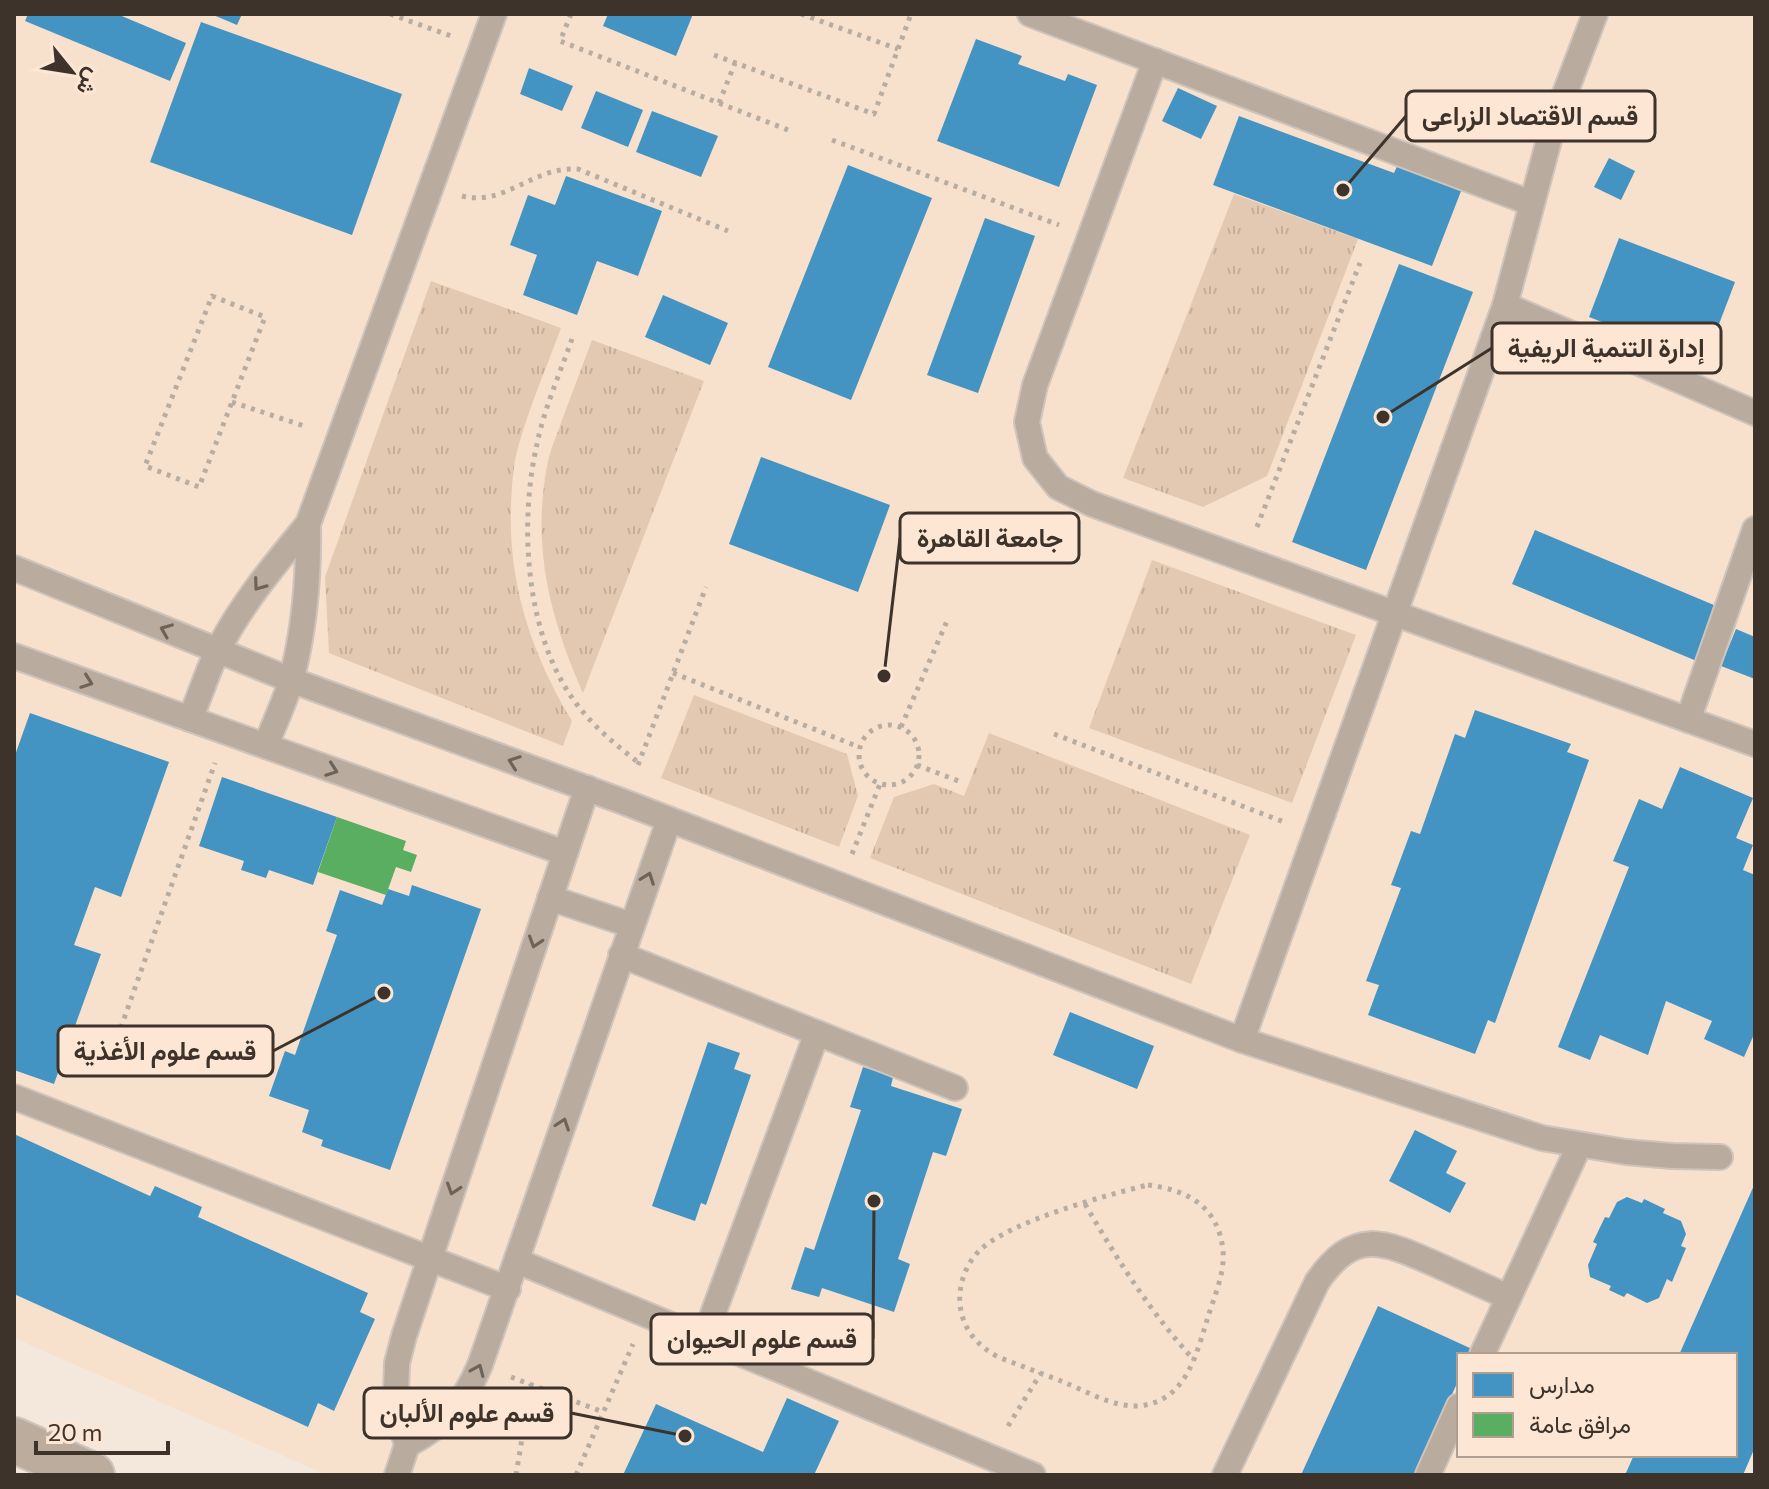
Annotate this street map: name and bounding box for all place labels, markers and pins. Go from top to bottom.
callout: قسم الاقتصاد الزراعى [1406,91,1655,141]
callout: إدارة التنمية الريفية [1492,323,1721,373]
callout: جامعة القاهرة [900,513,1079,563]
callout: قسم علوم الأغذية [58,1026,273,1076]
callout: قسم علوم الحيوان [651,1314,873,1364]
callout: قسم علوم الألبان [364,1388,571,1438]

